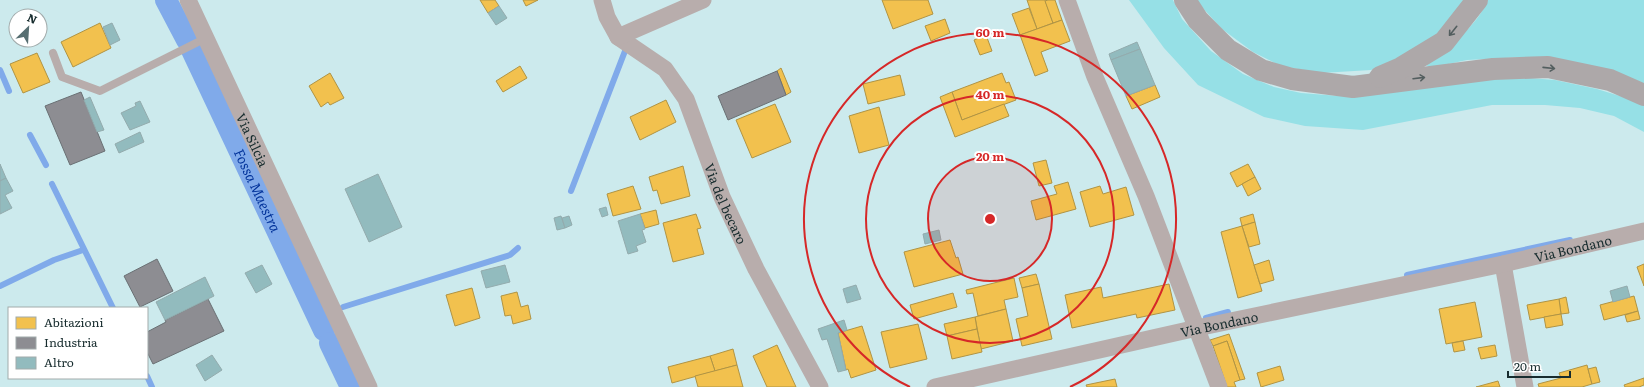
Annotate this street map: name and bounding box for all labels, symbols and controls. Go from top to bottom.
north arrow [8,8,48,48]
text: N [25,9,40,27]
text: 60 m [976,23,1004,41]
one-way arrow [1449,25,1457,36]
one-way arrow [1542,65,1555,72]
one-way arrow [1413,75,1426,82]
text: 40 m [976,85,1005,103]
street label: Via Silcia [232,109,274,170]
water label: Fossa Maestra [230,145,286,235]
text: 20 m [976,147,1004,165]
street label: Via del becaro [701,160,752,247]
centre of rings [983,212,997,226]
street label: Via Bondano [1532,229,1614,266]
street label: Via Bondano [1178,306,1260,341]
legend [8,307,148,379]
text: Abitazioni [44,313,103,331]
text: Industria [44,333,98,351]
text: Altro [44,353,74,371]
scale bar [1508,353,1570,379]
text: 20 m [1514,357,1541,375]

